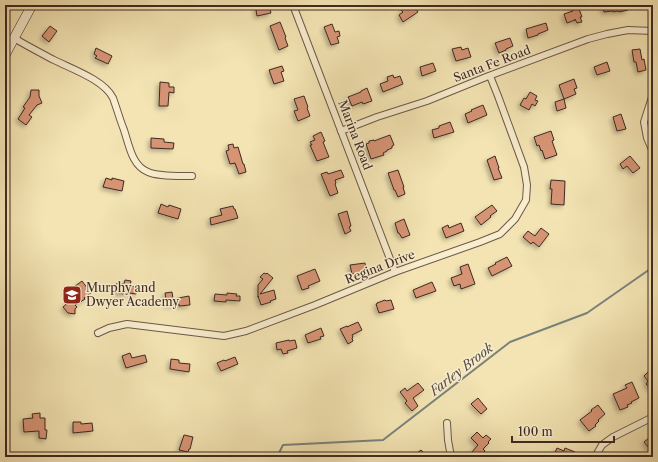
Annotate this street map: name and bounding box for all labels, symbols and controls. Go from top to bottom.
street label: Santa Fe Road [451,42,533,85]
street label: Marina Road [335,98,376,173]
street label: Regina Drive [343,246,417,287]
place label: Murphy and Dwyer Academy [86,280,179,309]
school or university icon: Murphy and Dwyer Academy [61,284,83,306]
water label: Farley Brook [425,339,496,399]
scale bar [512,418,614,444]
text: 100 m [518,424,553,439]

